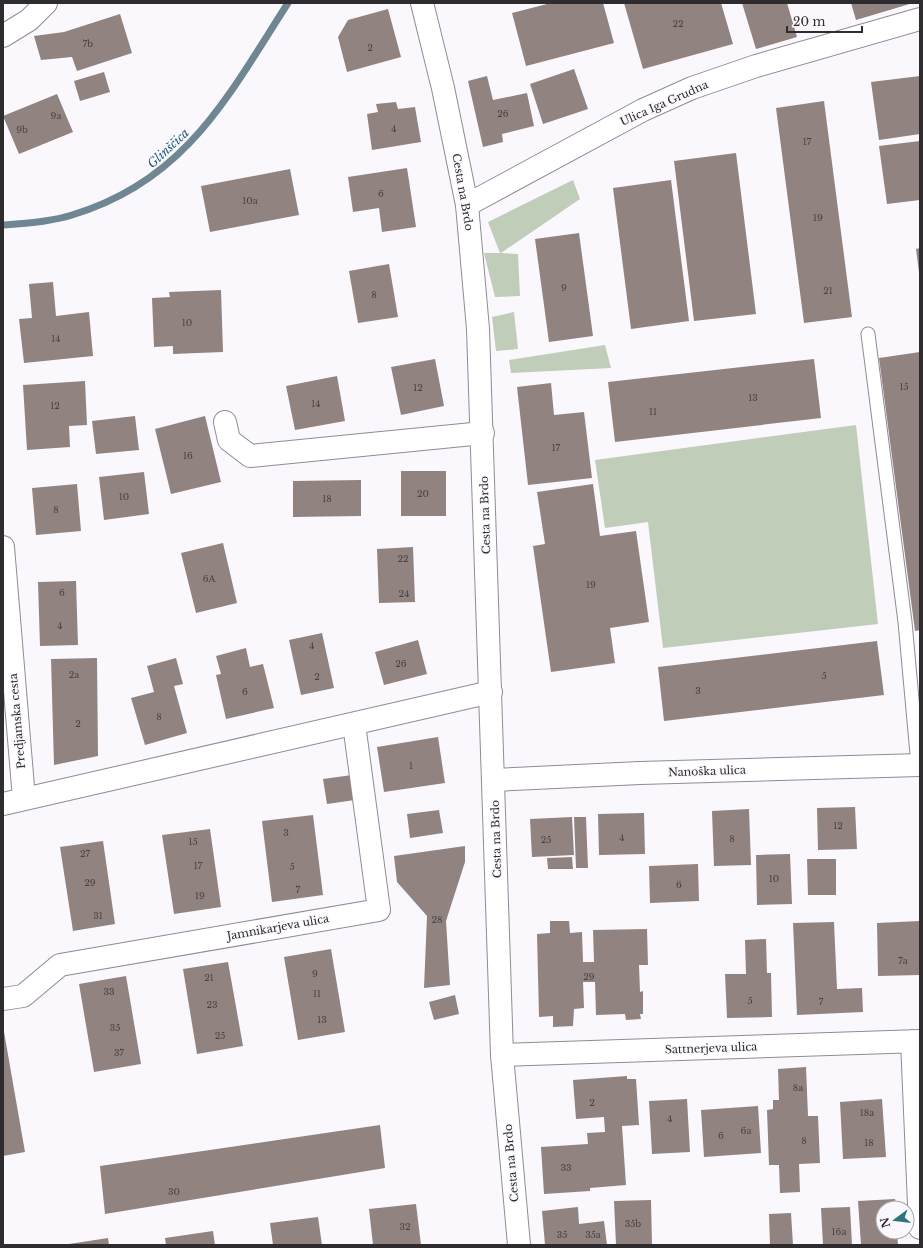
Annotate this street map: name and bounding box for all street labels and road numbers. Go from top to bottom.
street label: Ulica Iga Grudna [618,77,711,129]
street label: Cesta na Brdo [449,152,477,232]
street label: Cesta na Brdo [477,476,493,554]
street label: Predjamska cesta [6,672,28,769]
street label: Nanoška ulica [668,763,747,779]
street label: Cesta na Brdo [488,800,504,878]
street label: Jamnikarjeva ulica [224,911,331,943]
street label: Sattnerjeva ulica [665,1039,758,1057]
street label: Cesta na Brdo [501,1123,521,1203]

